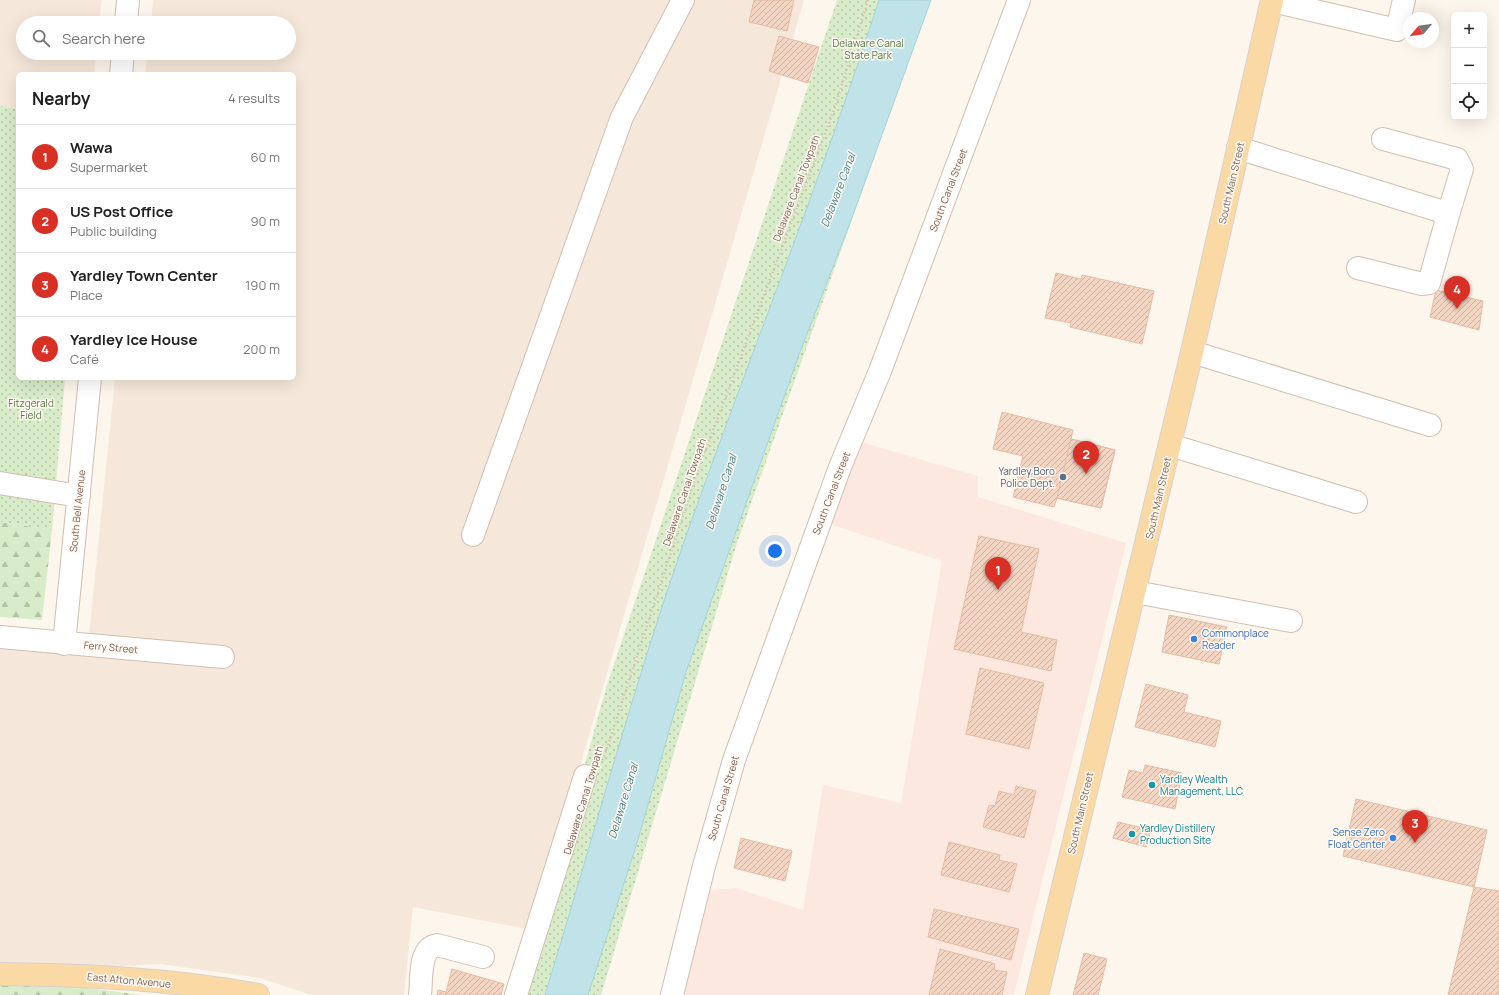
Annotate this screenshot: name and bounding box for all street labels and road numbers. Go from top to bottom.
street label: Delaware Canal Towpath [769,133,823,243]
street label: South Main Street [1215,141,1247,225]
street label: South Canal Street [926,146,970,234]
street label: Delaware Canal Towpath [659,436,709,548]
street label: South Canal Street [809,449,853,537]
street label: South Main Street [1142,456,1174,540]
street label: South Bell Avenue [66,469,88,553]
street label: Ferry Street [83,638,139,656]
street label: Delaware Canal Towpath [560,744,606,856]
street label: South Canal Street [704,754,742,842]
street label: South Main Street [1064,771,1096,855]
street label: East Afton Avenue [87,969,172,991]

